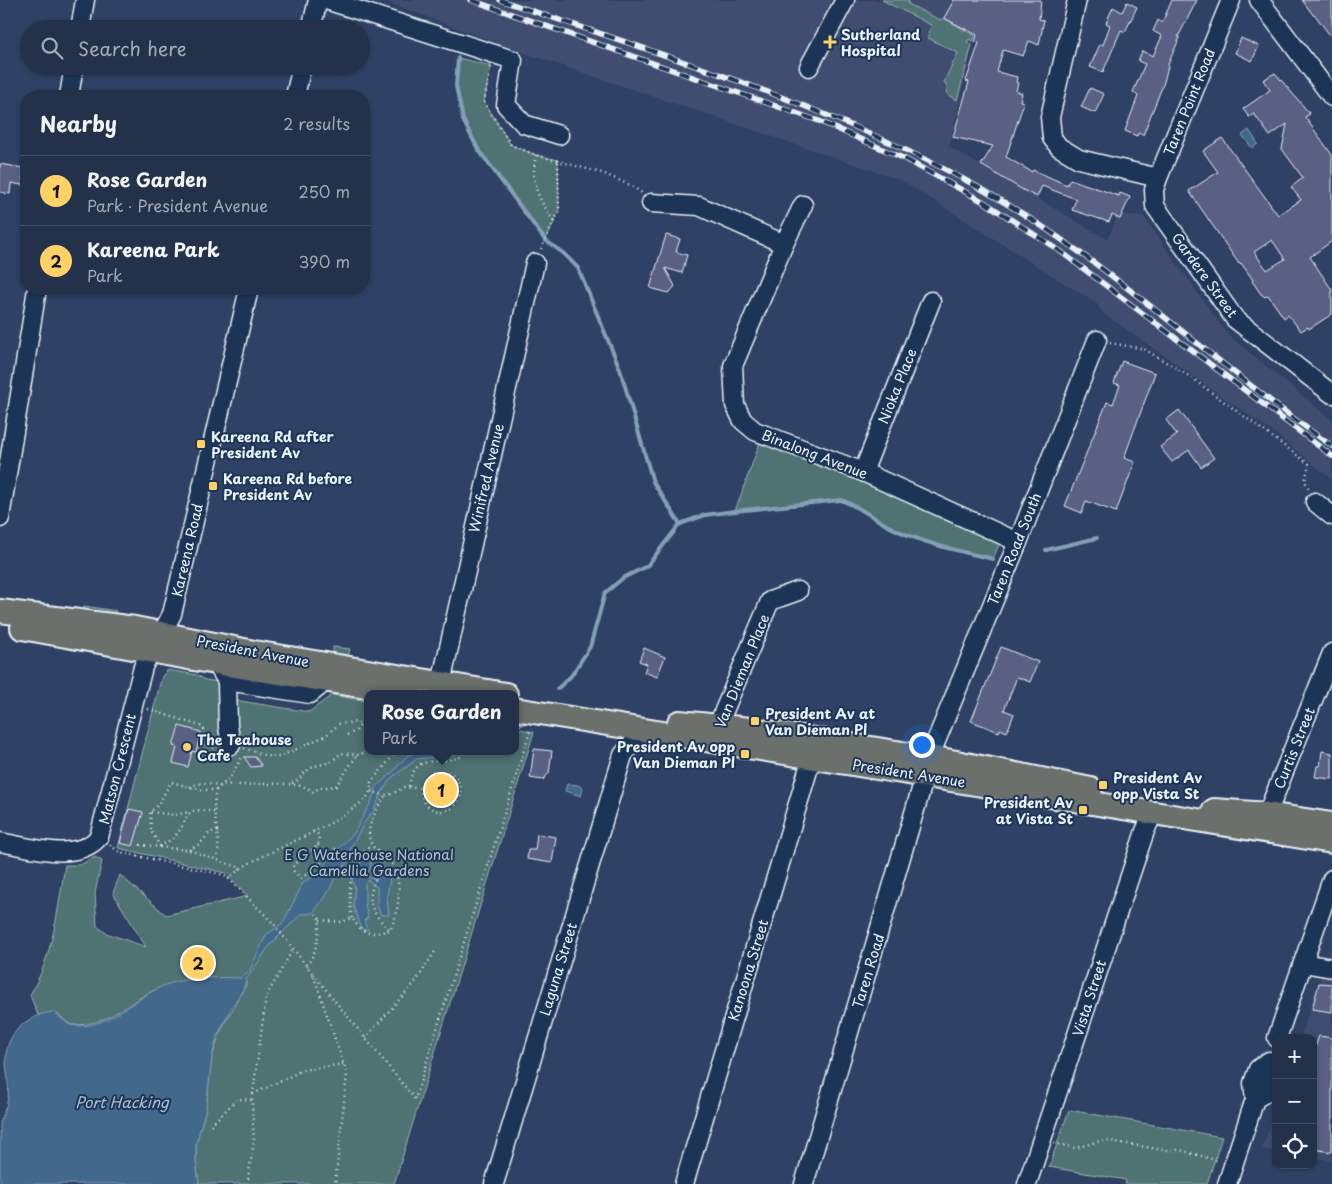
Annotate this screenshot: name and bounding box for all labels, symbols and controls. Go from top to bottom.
search box [20,20,370,75]
place label: Sutherland Hospital [841,24,921,61]
icon: search [38,34,66,62]
text: Search here [78,34,187,62]
marker: Sutherland Hospital [823,35,837,49]
street label: Taren Point Road [1158,45,1220,159]
text: Nearby [40,107,117,139]
text: 2 results [283,111,350,135]
text: Rose Garden [87,165,207,193]
text: 1 [52,179,60,203]
text: 250 m [299,179,350,203]
text: Park · President Avenue [87,193,268,217]
street label: Gardere Street [1167,228,1243,322]
text: Kareena Park [87,235,220,263]
text: 2 [50,249,62,273]
text: 390 m [299,249,350,273]
text: Park [87,263,123,287]
street label: Nioka Place [872,345,922,427]
street label: Winifred Avenue [463,421,509,535]
street label: Binalong Avenue [759,424,871,484]
place label: Kareena Rd after President Av [211,426,335,463]
marker: Kareena Rd after President Av [195,438,207,450]
place label: Kareena Rd before President Av [223,468,353,505]
marker: Kareena Rd before President Av [207,480,219,492]
street label: Taren Road South [982,490,1046,608]
street label: Kareena Road [166,501,208,599]
street label: Van Dieman Place [710,611,774,731]
street label: President Avenue [195,630,311,672]
popup [364,690,519,755]
text: Rose Garden [381,697,502,725]
place label: President Av at Van Dieman Pl [765,703,875,740]
street label: Curtis Street [1268,704,1320,792]
street label: Matson Crescent [93,711,141,827]
marker: President Av at Van Dieman Pl [749,715,761,727]
text: Park [381,725,417,749]
place label: The Teahouse Cafe [197,729,292,766]
your location [909,732,935,758]
place label: President Av opp Van Dieman Pl [617,736,735,773]
marker: The Teahouse Cafe [181,741,193,753]
marker: President Av opp Van Dieman Pl [739,748,751,760]
street label: President Avenue [851,754,967,792]
place label: President Av opp Vista St [1113,767,1202,804]
pin: 1 [425,771,457,809]
marker: President Av opp Vista St [1097,779,1109,791]
place label: President Av at Vista St [984,792,1073,829]
marker: President Av at Vista St [1077,804,1089,816]
park label: E G Waterhouse National Camellia Gardens [284,844,454,881]
street label: Kanoona Street [723,916,774,1023]
street label: Laguna Street [534,920,582,1018]
street label: Taren Road [847,931,889,1011]
pin: 2 [182,944,214,982]
street label: Vista Street [1067,957,1111,1039]
map controls [1272,1034,1317,1169]
button: + [1272,1034,1317,1079]
button: − [1272,1079,1317,1124]
water label: Port Hacking [75,1090,170,1113]
button: locate [1272,1124,1317,1169]

